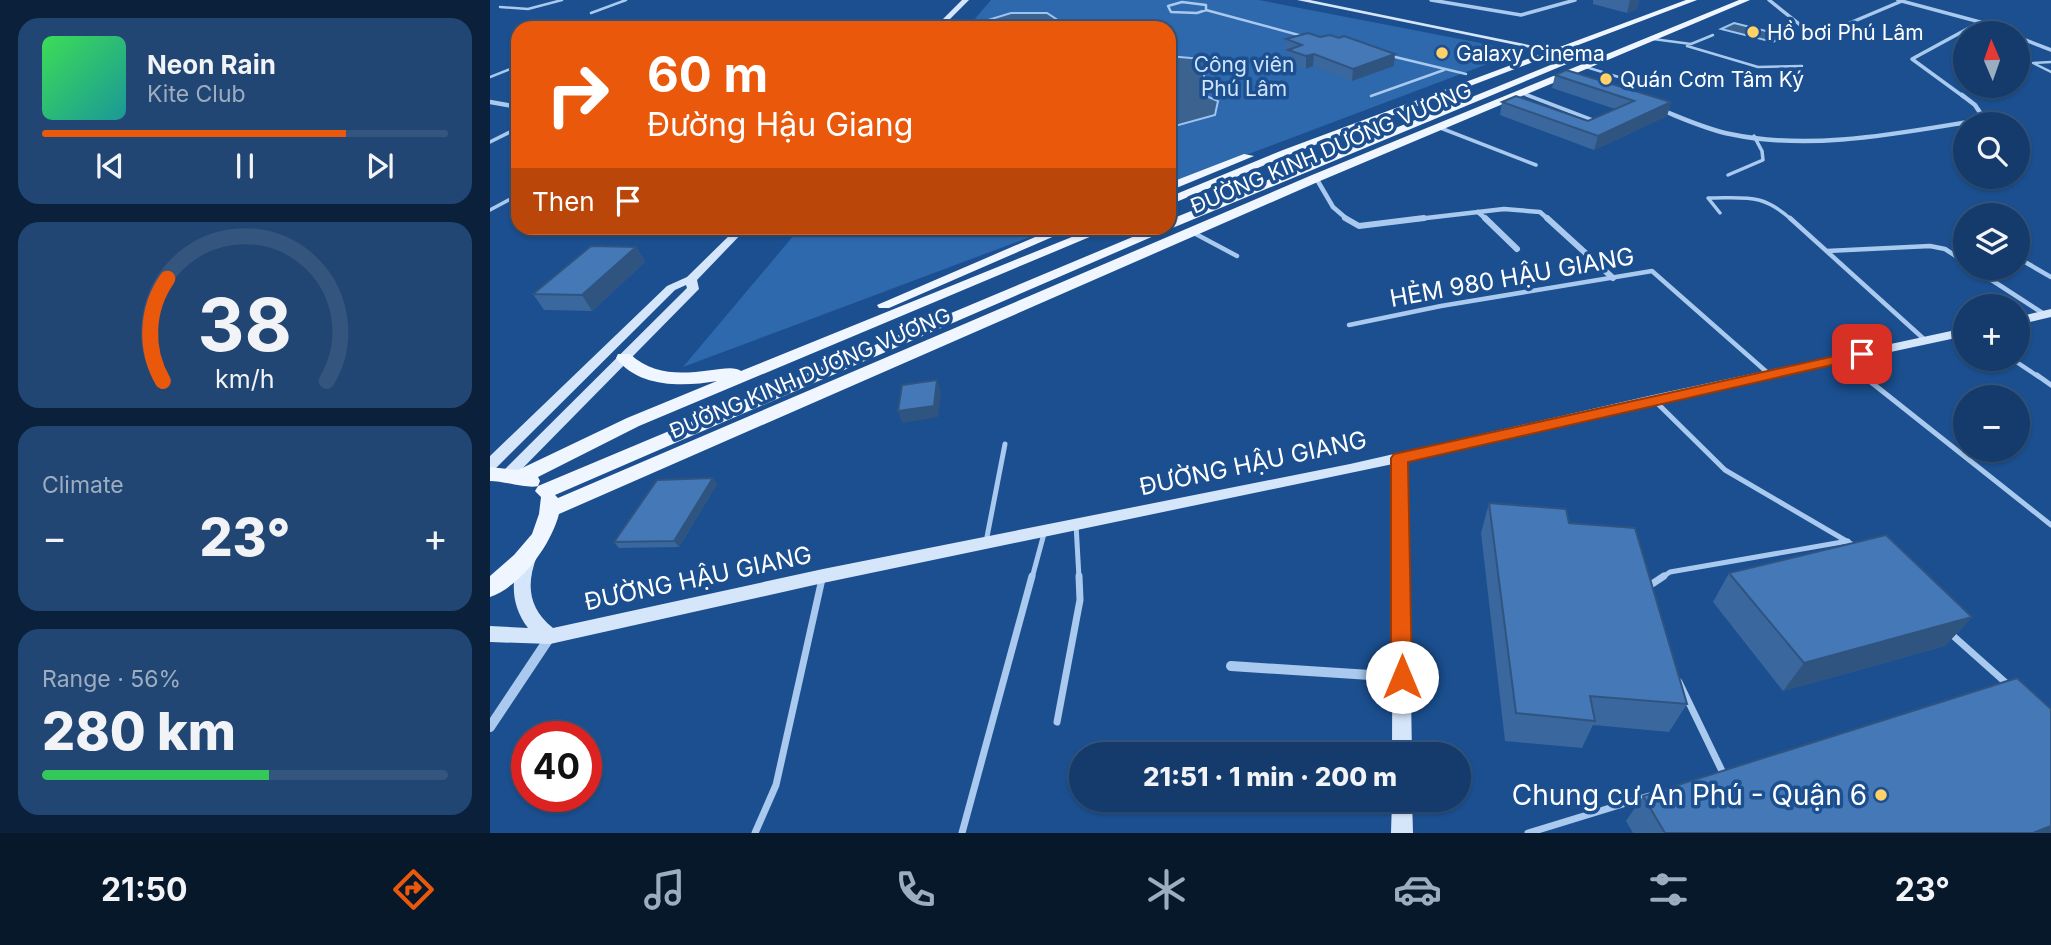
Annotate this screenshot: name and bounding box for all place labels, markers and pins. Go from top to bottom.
place label: Hồ bơi Phú Lâm [1767,20,1924,45]
marker: Hồ bơi Phú Lâm [1745,24,1761,40]
place label: Galaxy Cinema [1456,41,1605,66]
marker: Galaxy Cinema [1434,45,1450,61]
place label: Quán Cơm Tâm Ký [1620,67,1804,92]
marker: Quán Cơm Tâm Ký [1598,71,1614,87]
pin [1832,324,1892,384]
place label: Chung cư An Phú - Quận 6 [1512,778,1867,812]
marker: Chung cư An Phú - Quận 6 [1873,787,1889,803]

